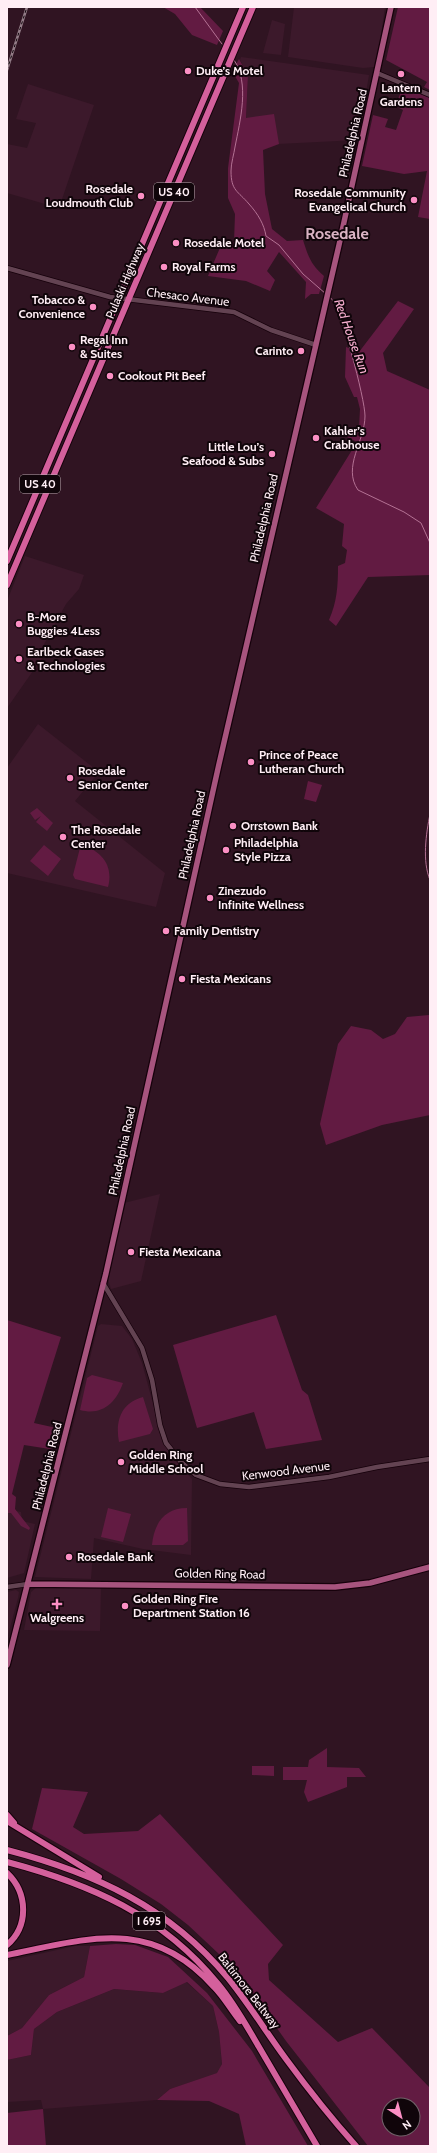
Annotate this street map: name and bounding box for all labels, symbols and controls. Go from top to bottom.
place label: Duke’s Motel [196,63,263,78]
marker: Duke’s Motel [183,66,193,76]
marker: Lantern Gardens [396,69,406,79]
place label: Lantern Gardens [380,80,422,109]
street label: Philadelphia Road [335,87,370,179]
place label: Rosedale Loudmouth Club [46,181,133,210]
road number: US 40 [154,183,194,201]
place label: Rosedale Community Evangelical Church [294,185,407,214]
marker: Rosedale Loudmouth Club [136,191,146,201]
marker: Rosedale Community Evangelical Church [409,195,419,205]
district label: Rosedale [305,224,369,243]
place label: Rosedale Motel [184,235,264,250]
marker: Rosedale Motel [171,238,181,248]
street label: Pulaski Highway [102,241,147,321]
place label: Royal Farms [172,259,235,274]
marker: Royal Farms [159,262,169,272]
street label: Chesaco Avenue [146,284,230,309]
place label: Tobacco & Convenience [19,292,85,321]
water label: Red House Run [331,296,373,376]
marker: Tobacco & Convenience [88,302,98,312]
place label: Regal Inn & Suites [80,332,128,361]
marker: Regal Inn & Suites [67,342,77,352]
place label: Carinto [255,343,293,358]
marker: Carinto [296,346,306,356]
place label: Cookout Pit Beef [118,368,205,383]
marker: Cookout Pit Beef [105,371,115,381]
place label: Kahler’s Crabhouse [324,423,379,452]
marker: Kahler’s Crabhouse [311,433,321,443]
place label: Little Lou’s Seafood & Subs [182,439,264,468]
marker: Little Lou’s Seafood & Subs [267,449,277,459]
street label: Philadelphia Road [246,472,281,564]
road number: US 40 [20,475,60,493]
place label: B-More Buggies 4Less [27,609,100,638]
marker: B-More Buggies 4Less [14,619,24,629]
place label: Earlbeck Gases & Technologies [27,644,105,673]
marker: Earlbeck Gases & Technologies [14,654,24,664]
place label: Prince of Peace Lutheran Church [259,747,344,776]
marker: Prince of Peace Lutheran Church [246,757,256,767]
place label: Rosedale Senior Center [78,763,148,792]
marker: Rosedale Senior Center [65,773,75,783]
street label: Philadelphia Road [175,789,208,881]
place label: Orrstown Bank [241,818,318,833]
marker: Orrstown Bank [228,821,238,831]
place label: The Rosedale Center [71,822,141,851]
marker: The Rosedale Center [58,832,68,842]
place label: Philadelphia Style Pizza [234,835,298,864]
marker: Philadelphia Style Pizza [221,845,231,855]
place label: Zinezudo Infinite Wellness [218,883,304,912]
marker: Zinezudo Infinite Wellness [205,893,215,903]
place label: Family Dentistry [174,923,260,938]
marker: Family Dentistry [161,926,171,936]
place label: Fiesta Mexicans [190,971,271,986]
marker: Fiesta Mexicans [177,974,187,984]
street label: Philadelphia Road [105,1105,138,1197]
place label: Fiesta Mexicana [139,1244,221,1259]
marker: Fiesta Mexicana [126,1247,136,1257]
street label: Philadelphia Road [28,1420,65,1512]
place label: Golden Ring Middle School [129,1447,203,1476]
marker: Golden Ring Middle School [116,1457,126,1467]
street label: Kenwood Avenue [241,1458,331,1483]
place label: Rosedale Bank [77,1549,153,1564]
marker: Rosedale Bank [64,1552,74,1562]
street label: Golden Ring Road [175,1565,265,1582]
place label: Golden Ring Fire Department Station 16 [133,1591,250,1620]
marker: Walgreens [52,1599,62,1609]
marker: Golden Ring Fire Department Station 16 [120,1601,130,1611]
place label: Walgreens [30,1610,84,1625]
road number: I 695 [133,1912,165,1930]
street label: Baltimore Beltway [215,1950,284,2032]
north arrow [381,2097,421,2137]
text: N [400,2117,414,2133]

